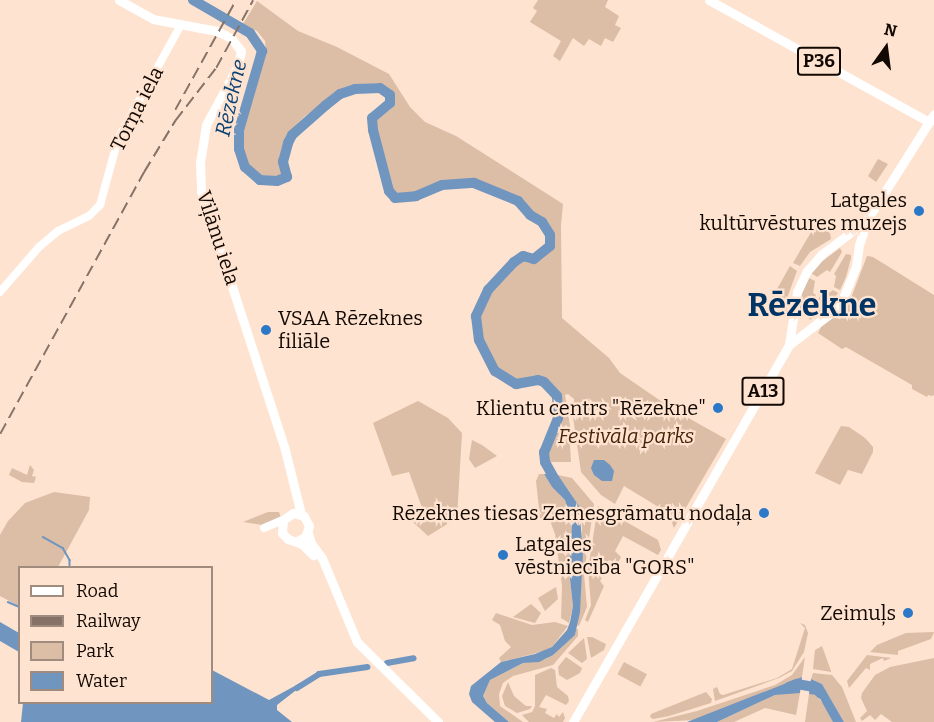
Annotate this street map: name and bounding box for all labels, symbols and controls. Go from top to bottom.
north arrow [856,18,916,78]
text: N [882,19,899,41]
road number: P36 [796,46,842,76]
water label: Rēzekne [210,57,252,139]
street label: Torņa iela [105,63,169,155]
street label: Viļānu iela [191,188,245,288]
place label: Latgales kultūrvēstures muzejs [699,188,907,235]
marker: Latgales kultūrvēstures muzejs [912,204,926,218]
district label: Rēzekne [748,286,876,324]
place label: VSAA Rēzeknes filiāle [278,306,423,353]
marker: VSAA Rēzeknes filiāle [259,323,273,337]
road number: A13 [740,376,786,406]
place label: Klientu centrs "Rēzekne" [476,396,706,420]
marker: Klientu centrs "Rēzekne" [711,401,725,415]
park label: Festivāla parks [558,424,694,448]
place label: Rēzeknes tiesas Zemesgrāmatu nodaļa [392,501,752,525]
marker: Rēzeknes tiesas Zemesgrāmatu nodaļa [757,506,771,520]
place label: Latgales vēstniecība "GORS" [515,532,695,579]
marker: Latgales vēstniecība "GORS" [496,548,510,562]
legend [18,566,213,704]
text: Road [76,580,118,602]
place label: Zeimuļs [820,601,896,625]
marker: Zeimuļs [901,606,915,620]
text: Railway [76,610,140,632]
text: Park [76,640,114,662]
text: Water [76,670,127,692]

